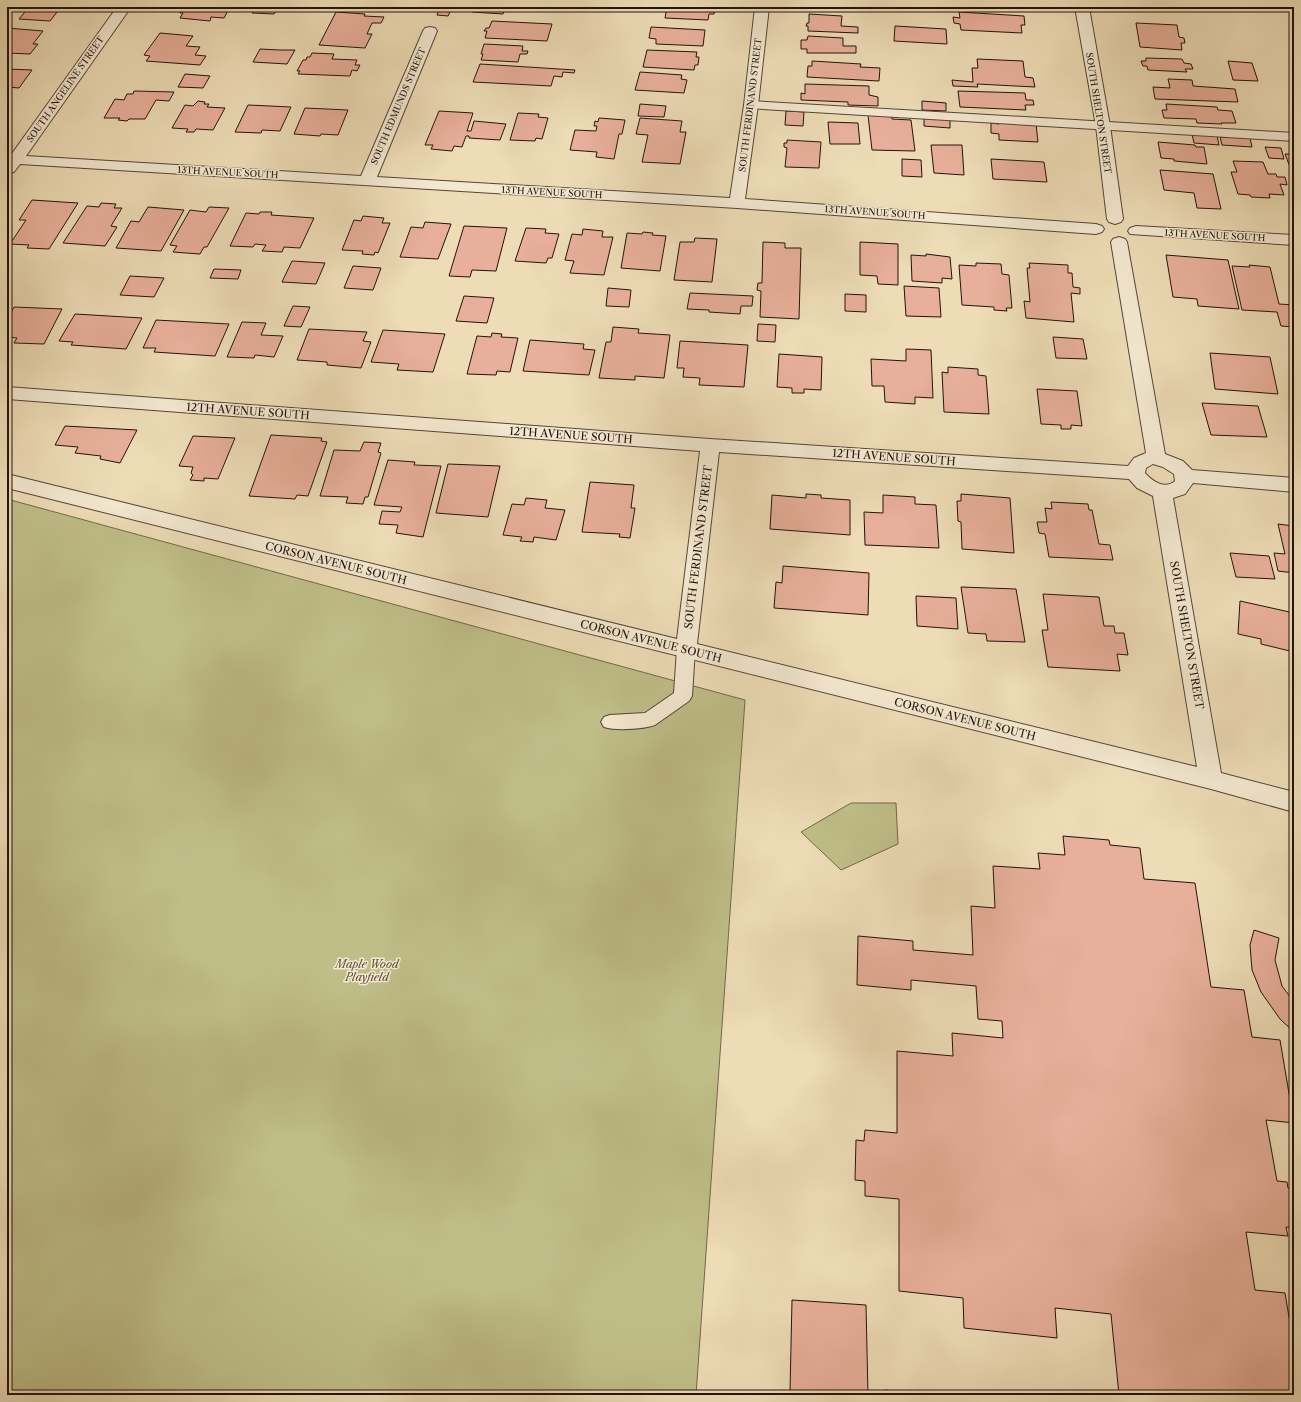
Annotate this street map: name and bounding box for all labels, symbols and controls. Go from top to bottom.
street label: SOUTH ANGELINE STREET [24,34,106,144]
street label: SOUTH FERDINAND STREET [736,37,764,173]
street label: SOUTH EDMUNDS STREET [368,45,428,166]
street label: SOUTH SHELTON STREET [1084,52,1114,175]
street label: 13TH AVENUE SOUTH [177,164,279,180]
street label: 13TH AVENUE SOUTH [501,184,603,200]
street label: 13TH AVENUE SOUTH [824,203,926,221]
street label: 13TH AVENUE SOUTH [1164,227,1266,243]
street label: 12TH AVENUE SOUTH [186,400,310,422]
street label: 12TH AVENUE SOUTH [509,424,633,446]
street label: 12TH AVENUE SOUTH [832,446,956,468]
street label: SOUTH FERDINAND STREET [681,464,715,630]
street label: CORSON AVENUE SOUTH [264,539,408,587]
street label: SOUTH SHELTON STREET [1167,560,1207,711]
street label: CORSON AVENUE SOUTH [579,617,723,665]
street label: CORSON AVENUE SOUTH [893,695,1037,743]
park label: Maple Wood Playfield [333,957,400,984]

